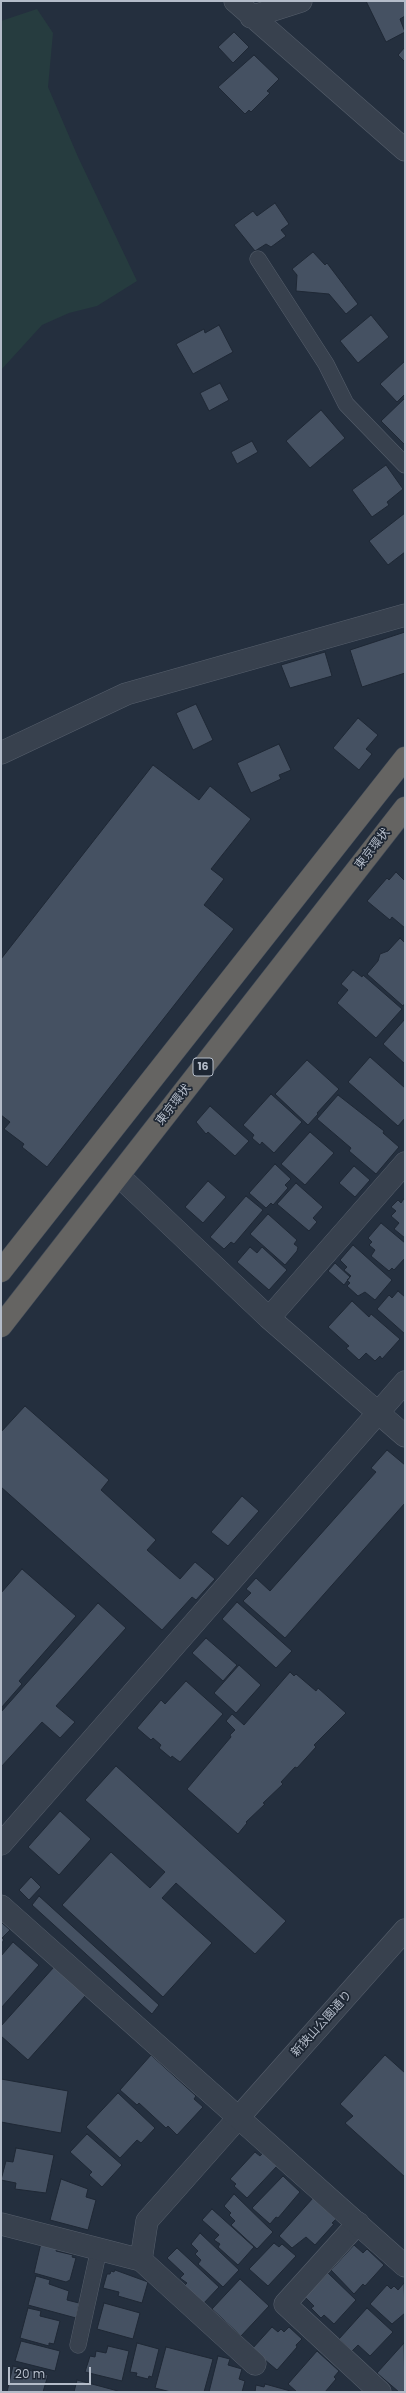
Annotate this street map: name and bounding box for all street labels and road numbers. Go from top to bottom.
street label: 東京環状 [353,826,393,872]
road number: 16 [193,1058,213,1076]
street label: 東京環状 [154,1082,194,1128]
street label: 新狭山公園通り [289,1988,355,2060]

